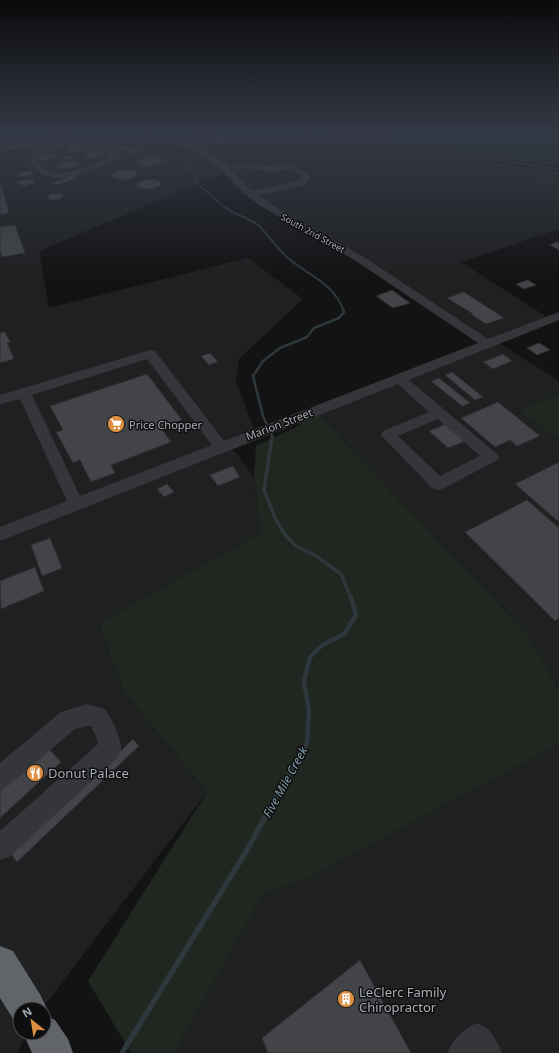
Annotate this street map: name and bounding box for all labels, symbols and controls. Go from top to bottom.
street label: South 2nd Street [279,210,348,256]
street label: Marion Street [243,404,315,444]
supermarket icon: Price Chopper [106,414,126,434]
place label: Price Chopper [129,417,203,432]
water label: Five Mile Creek [259,743,312,820]
restaurant icon: Donut Palace [25,763,45,783]
place label: Donut Palace [48,764,129,782]
place label: LeClerc Family Chiropractor [359,983,447,1016]
building icon: LeClerc Family Chiropractor [336,989,356,1009]
north arrow [12,1001,52,1041]
text: N [19,1003,34,1021]

